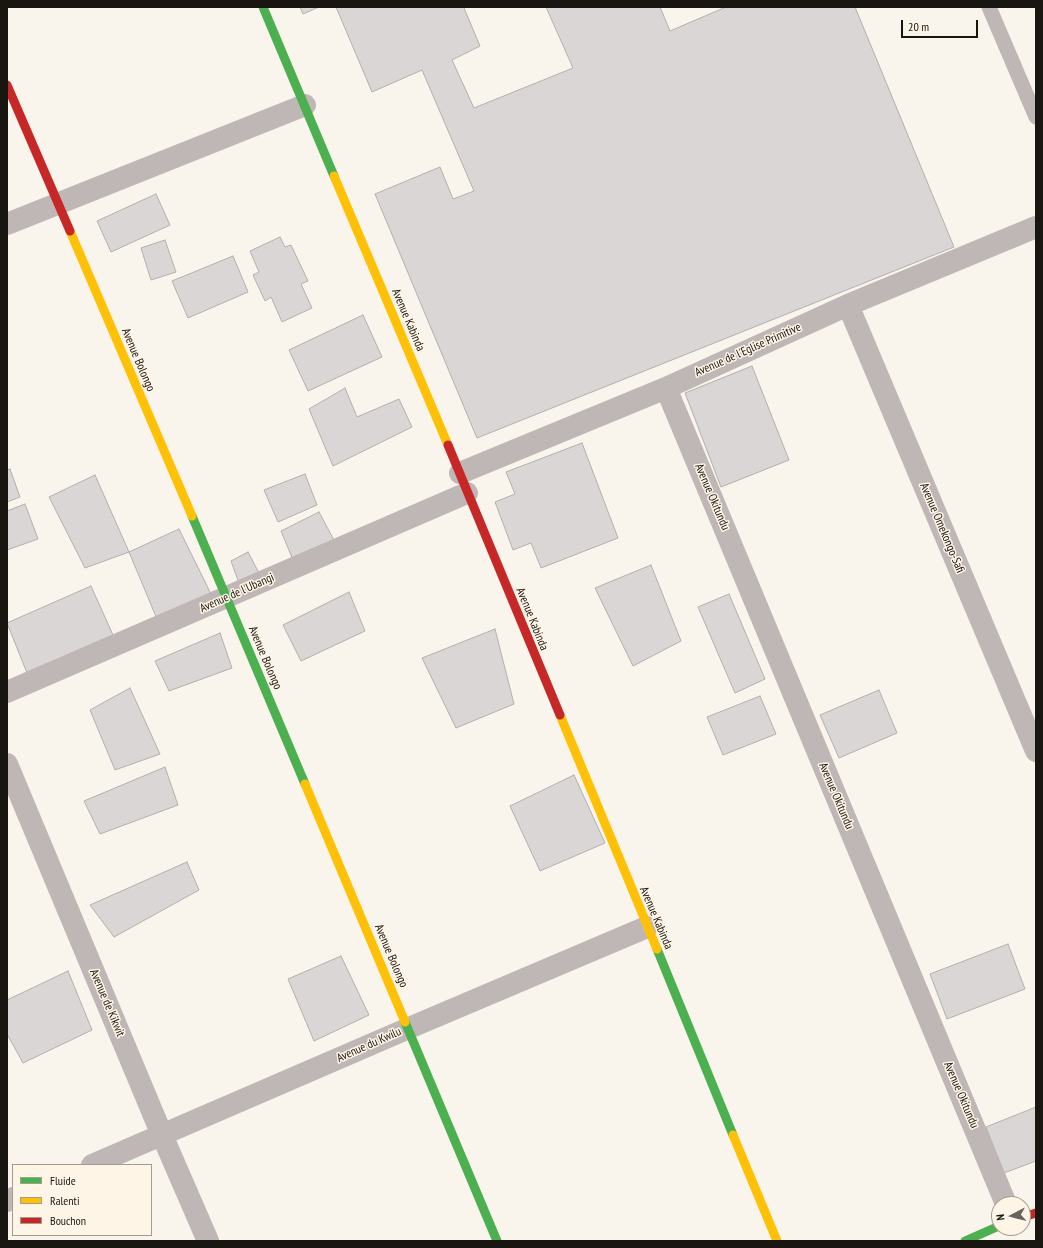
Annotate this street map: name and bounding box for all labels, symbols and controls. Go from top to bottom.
scale bar [903,12,980,38]
text: 20 m [908,19,929,34]
street label: Avenue Kabinda [388,287,428,353]
street label: Avenue de l'Eglise Primitive [693,320,803,380]
street label: Avenue Bolongo [118,326,158,394]
street label: Avenue Okitundu [692,462,732,532]
street label: Avenue Omekongo-Safi [917,481,967,575]
street label: Avenue de l'Ubangi [198,570,276,616]
street label: Avenue Kabinda [513,586,551,652]
street label: Avenue Bolongo [245,624,285,692]
street label: Avenue Okitundu [816,761,856,831]
street label: Avenue Kabinda [636,885,676,951]
street label: Avenue Bolongo [371,922,411,990]
street label: Avenue de Kikwit [86,967,128,1039]
street label: Avenue du Kwilu [335,1024,403,1066]
street label: Avenue Okitundu [941,1060,981,1130]
legend [12,1164,152,1236]
text: Fluide [50,1173,76,1188]
text: Ralenti [50,1193,79,1208]
north arrow [991,1196,1031,1236]
text: Bouchon [50,1213,86,1228]
text: N [993,1214,1007,1221]

